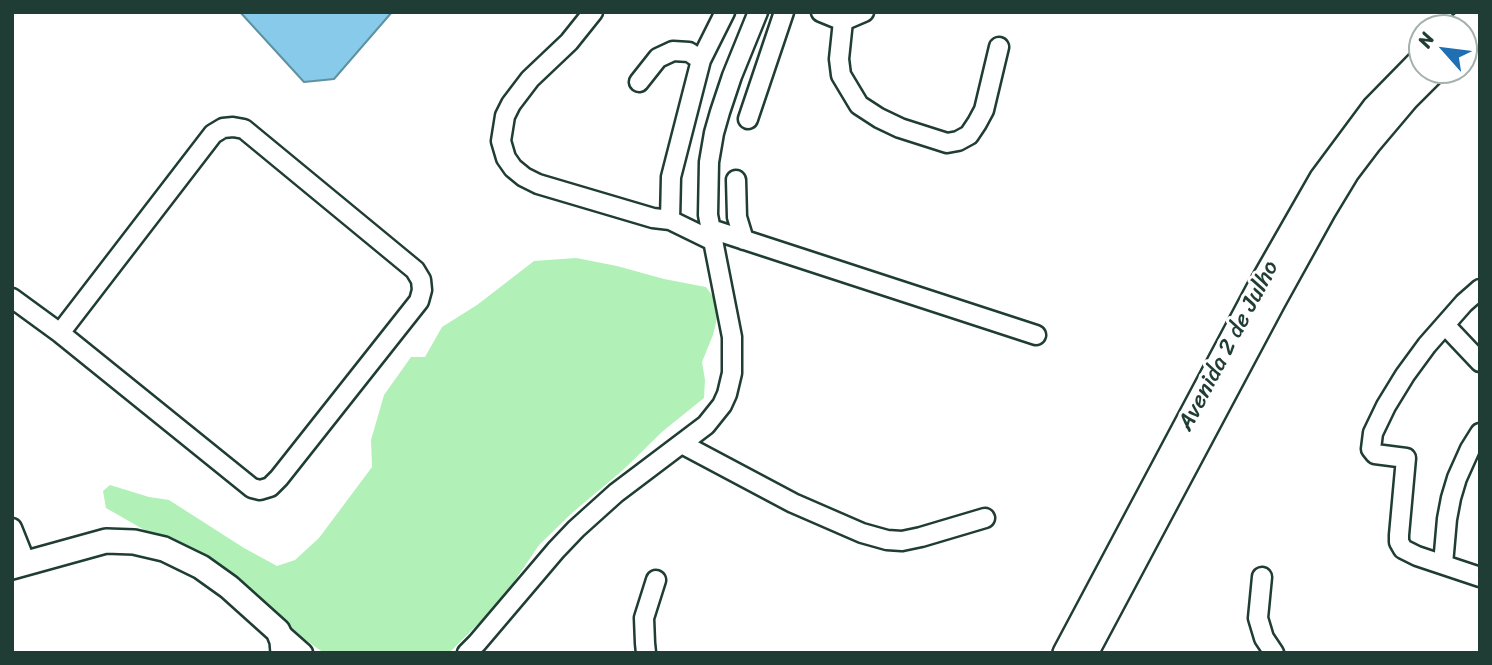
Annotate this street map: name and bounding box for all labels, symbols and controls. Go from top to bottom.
north arrow [1408,14,1478,84]
text: N [1408,26,1443,53]
street label: Avenida 2 de Julho [1173,256,1285,436]

